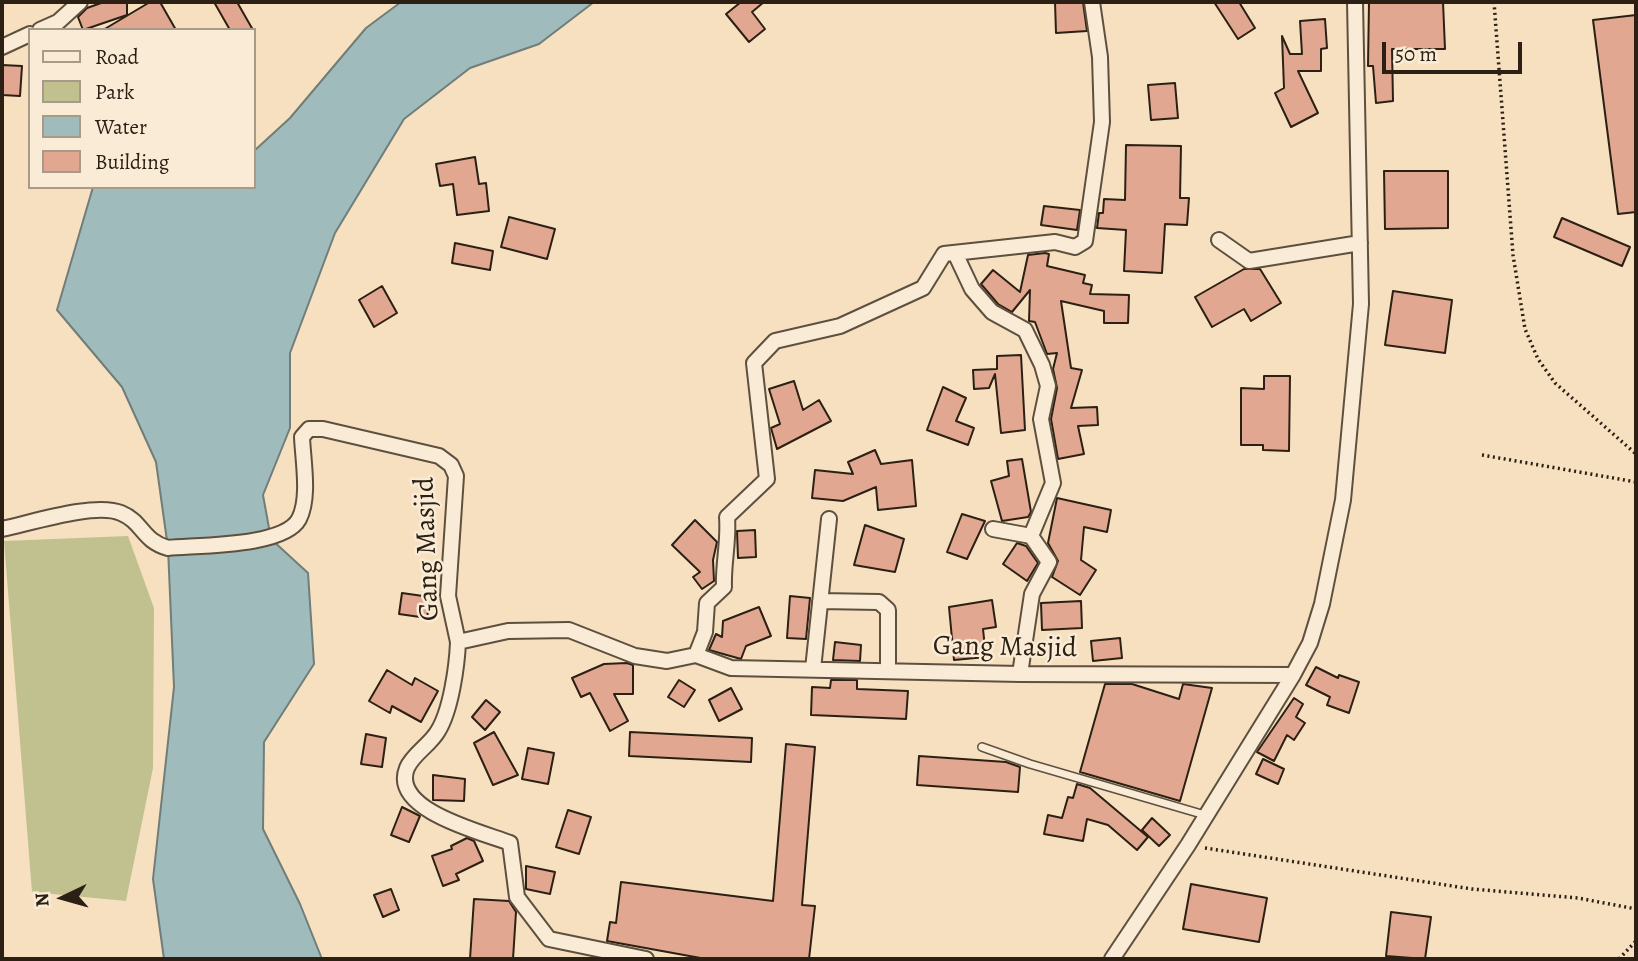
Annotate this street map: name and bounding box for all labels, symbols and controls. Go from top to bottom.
legend [28,28,256,189]
scale bar [1386,28,1526,72]
text: 50 m [1395,40,1437,68]
text: Road [95,43,139,71]
text: Park [95,78,134,106]
text: Water [95,113,147,141]
text: Building [95,148,169,176]
street label: Gang Masjid [409,476,447,622]
street label: Gang Masjid [933,630,1077,666]
north arrow [28,863,98,933]
text: N [29,892,56,908]

